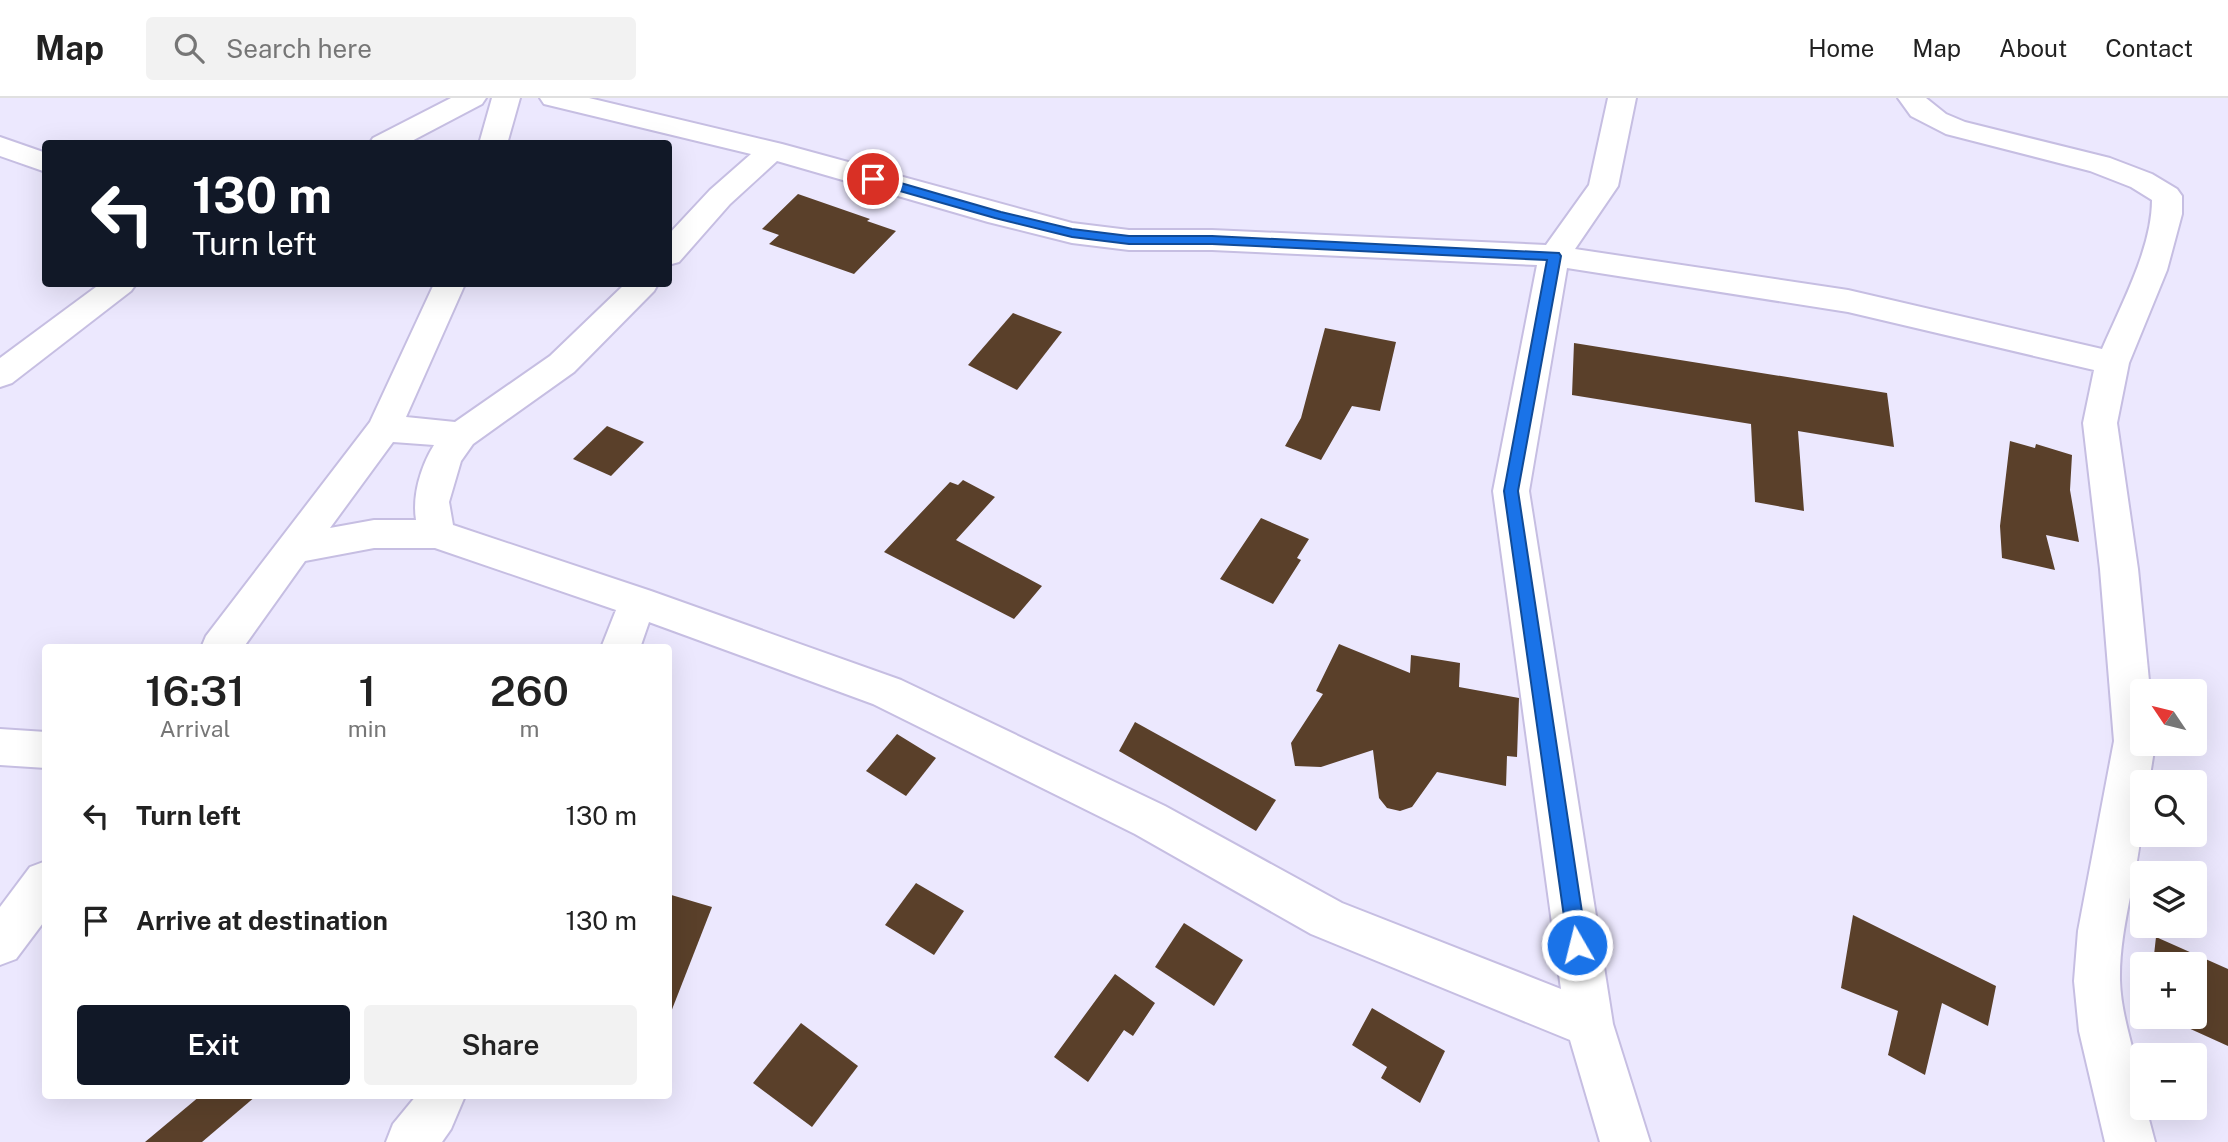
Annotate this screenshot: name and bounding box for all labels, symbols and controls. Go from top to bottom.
search box [146,17,636,80]
text: Map [35,29,104,67]
icon: search [170,29,208,67]
text: Search here [226,33,372,64]
text: Home [1808,34,1874,62]
text: Map [1912,34,1961,62]
text: About [1999,34,2067,62]
text: Contact [2105,34,2193,62]
pin [843,149,903,209]
icon: arrive [854,160,892,198]
text: 130 m [192,166,332,224]
icon: left [77,168,168,259]
text: Turn left [192,225,317,262]
text: 16:31 [145,666,245,715]
text: 1 [359,666,376,715]
text: 260 [490,666,569,715]
north arrow [2130,679,2207,756]
map controls [2130,679,2207,1120]
text: Arrival [159,715,230,742]
text: min [348,715,387,742]
text: m [519,715,539,742]
button: search [2130,770,2207,847]
icon: left [77,797,115,835]
text: Turn left [136,800,241,831]
text: 130 m [565,800,637,831]
button: layers [2130,861,2207,938]
icon: arrive [77,902,115,940]
text: Arrive at destination [136,905,388,936]
text: 130 m [565,905,637,936]
position arrow [1540,908,1614,982]
button: + [2130,952,2207,1029]
button: Exit [77,1005,350,1085]
button: Share [364,1005,637,1085]
button: − [2130,1043,2207,1120]

